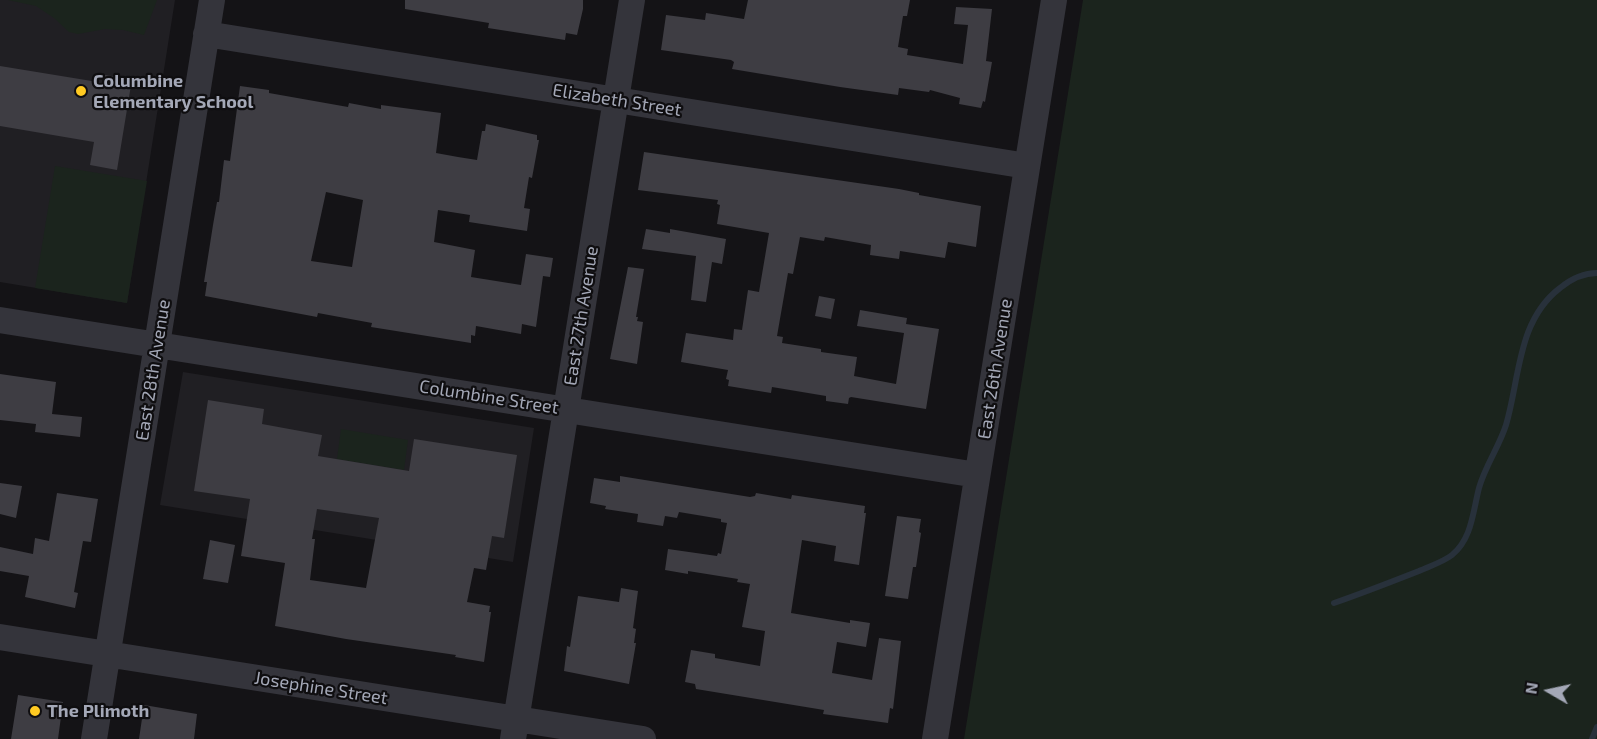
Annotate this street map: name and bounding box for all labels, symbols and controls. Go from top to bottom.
place label: Columbine Elementary School [93,70,253,112]
street label: Elizabeth Street [551,79,683,121]
marker: Columbine Elementary School [74,84,88,98]
street label: East 27th Avenue [559,245,603,387]
street label: East 26th Avenue [973,297,1017,441]
street label: East 28th Avenue [131,298,175,442]
street label: Columbine Street [418,375,560,419]
north arrow [1519,661,1579,721]
street label: Josephine Street [253,667,389,709]
text: N [1520,681,1541,695]
place label: The Plimoth [47,700,149,722]
marker: The Plimoth [28,704,42,718]

